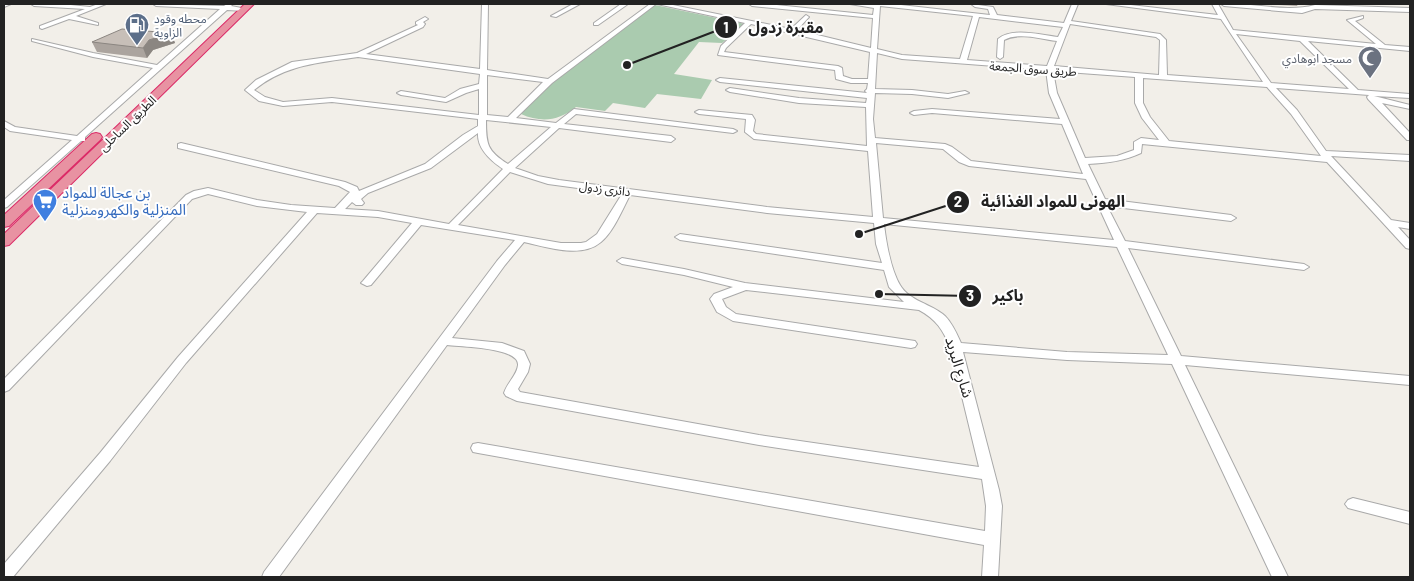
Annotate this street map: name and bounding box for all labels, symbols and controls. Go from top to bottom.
place label: محطه وقود الزاوية [154,11,207,40]
fuel station icon: محطه وقود الزاوية [124,12,150,46]
callout: مقبرة زدول [713,12,834,43]
text: مقبرة زدول [748,17,824,37]
text: 1 [723,18,729,36]
mosque icon: مسجد ابوهادي [1357,45,1383,79]
place label: مسجد ابوهادي [1282,51,1352,69]
street label: طريق سوق الجمعة [989,58,1077,80]
street label: الطريق الساحلى [96,92,160,155]
street label: دائرى زدول [578,178,632,199]
place label: بن عجالة للمواد المنزلية والكهرومنزلية [62,183,186,219]
callout: الهونى للمواد الغذائية [946,186,1135,217]
supermarket icon: بن عجالة للمواد المنزلية والكهرومنزلية [32,188,58,222]
text: الهونى للمواد الغذائية [981,191,1125,211]
text: 2 [954,192,962,210]
callout: باكير [957,280,1033,311]
text: باكير [991,285,1024,305]
text: 3 [966,286,974,304]
street label: شارع البريد [938,334,978,401]

